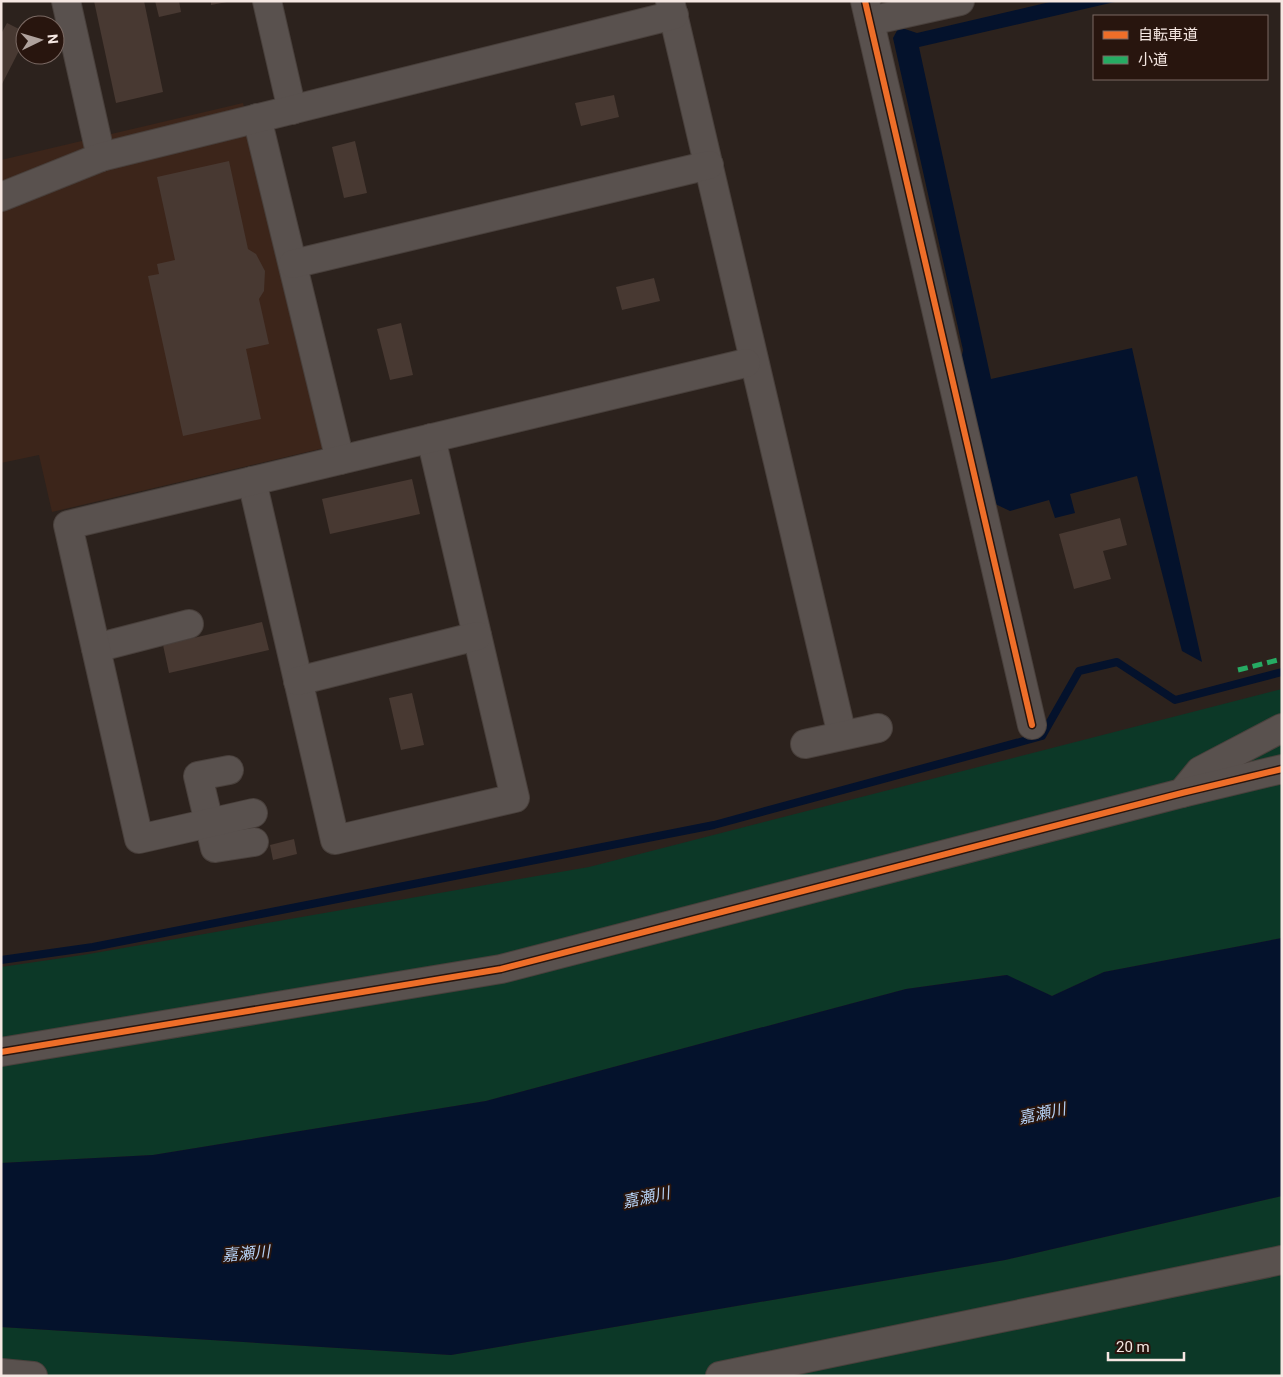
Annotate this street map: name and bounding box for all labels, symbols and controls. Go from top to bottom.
north arrow [15,15,65,65]
legend [1093,15,1268,80]
text: 自転車道 [1138,26,1198,44]
text: N [45,33,61,44]
text: 小道 [1138,51,1168,69]
water label: 嘉瀬川 [1017,1099,1070,1128]
water label: 嘉瀬川 [621,1183,674,1212]
water label: 嘉瀬川 [221,1242,273,1265]
scale bar [1108,1330,1184,1362]
text: 20 m [1116,1338,1150,1356]

